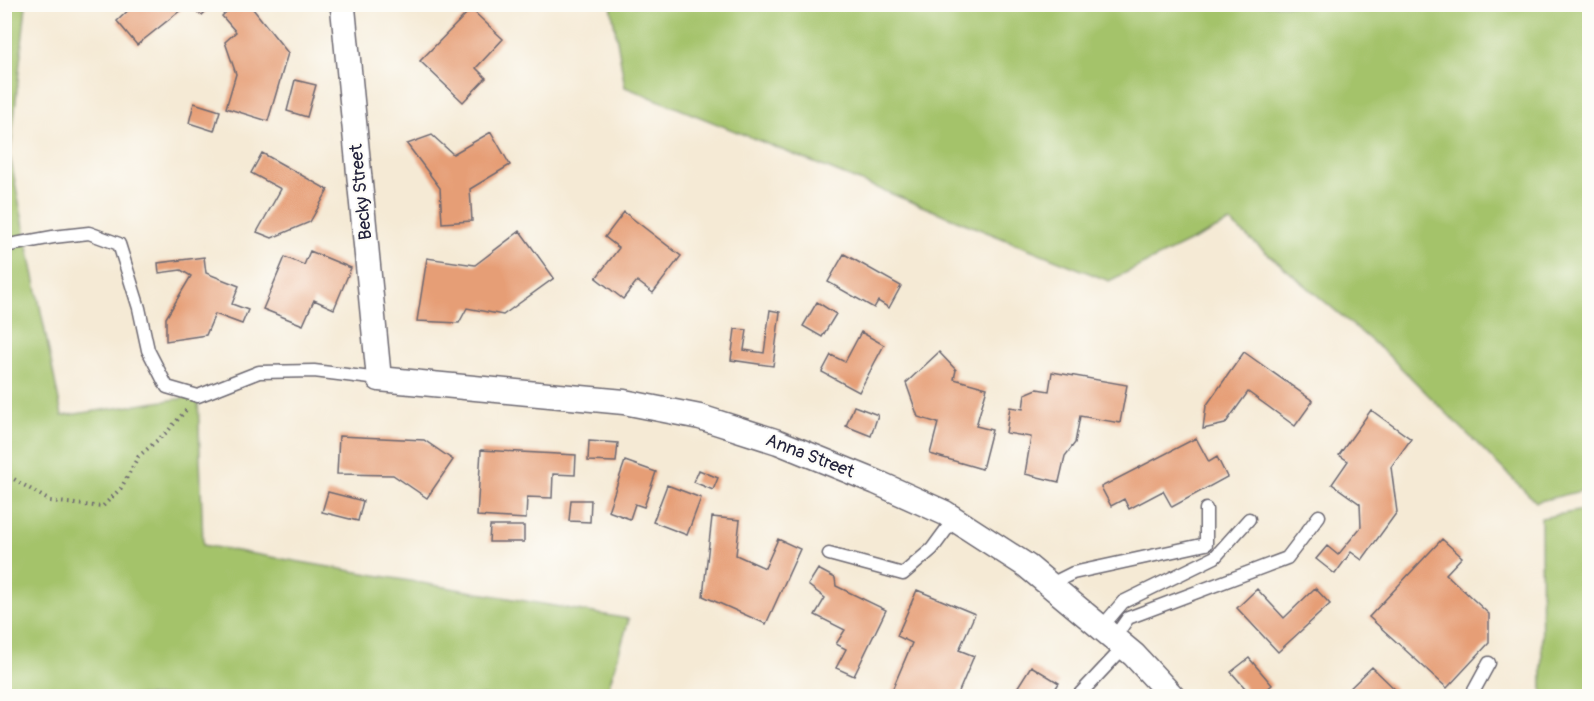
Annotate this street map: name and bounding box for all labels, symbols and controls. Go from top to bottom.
street label: Becky Street [344,142,377,241]
street label: Anna Street [762,429,858,484]

